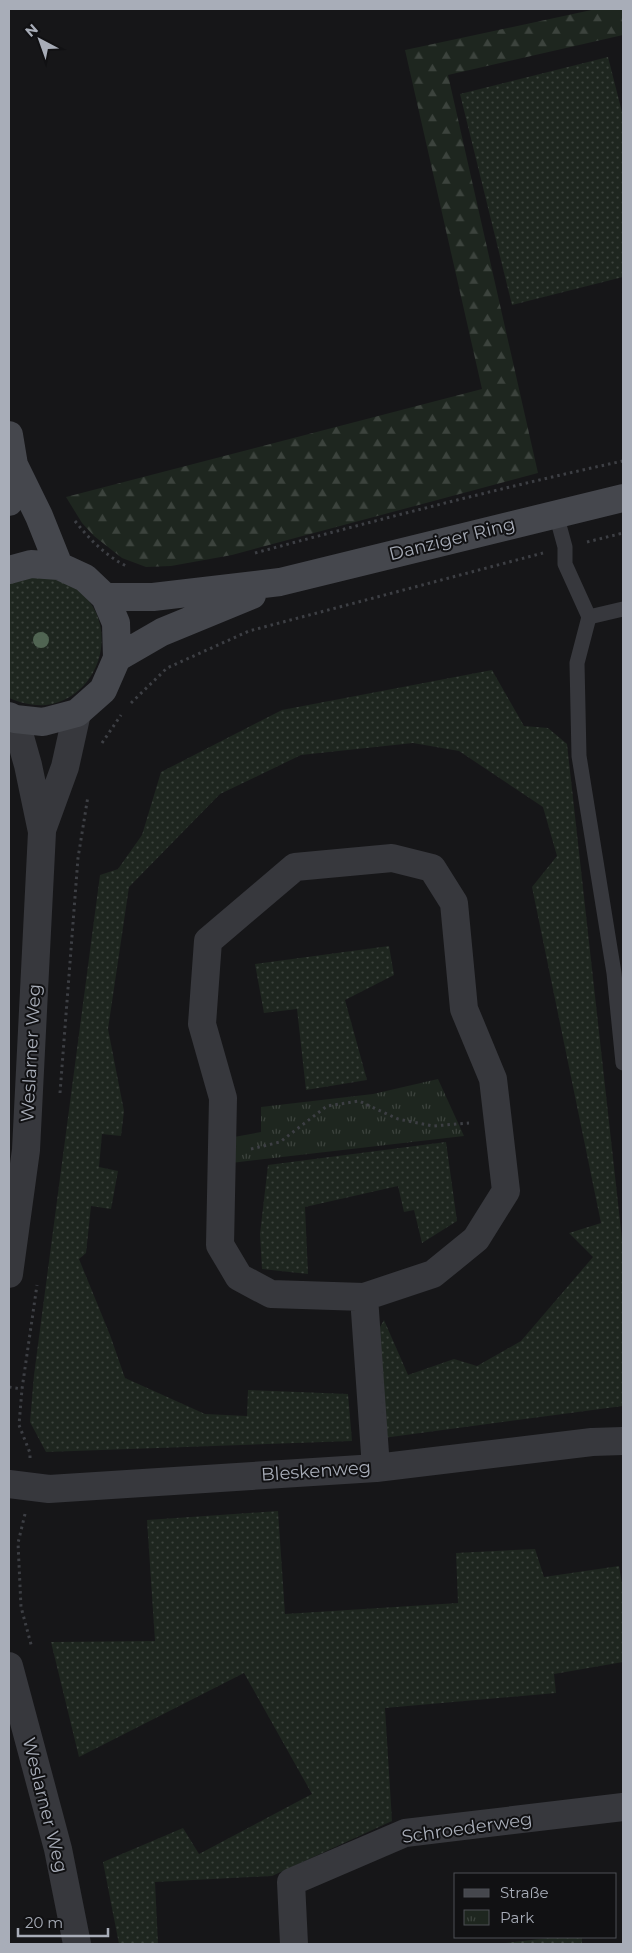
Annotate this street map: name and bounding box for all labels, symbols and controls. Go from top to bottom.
north arrow [15,15,65,65]
text: N [21,20,42,41]
street label: Danziger Ring [387,513,517,565]
street label: Weslarner Weg [16,983,46,1123]
street label: Bleskenweg [260,1456,372,1486]
street label: Weslarner Weg [18,1735,72,1875]
street label: Schroederweg [400,1808,534,1848]
legend [454,1873,617,1938]
text: Straße [500,1883,549,1902]
scale bar [18,1906,108,1938]
text: Park [500,1908,534,1927]
text: 20 m [25,1913,63,1932]

